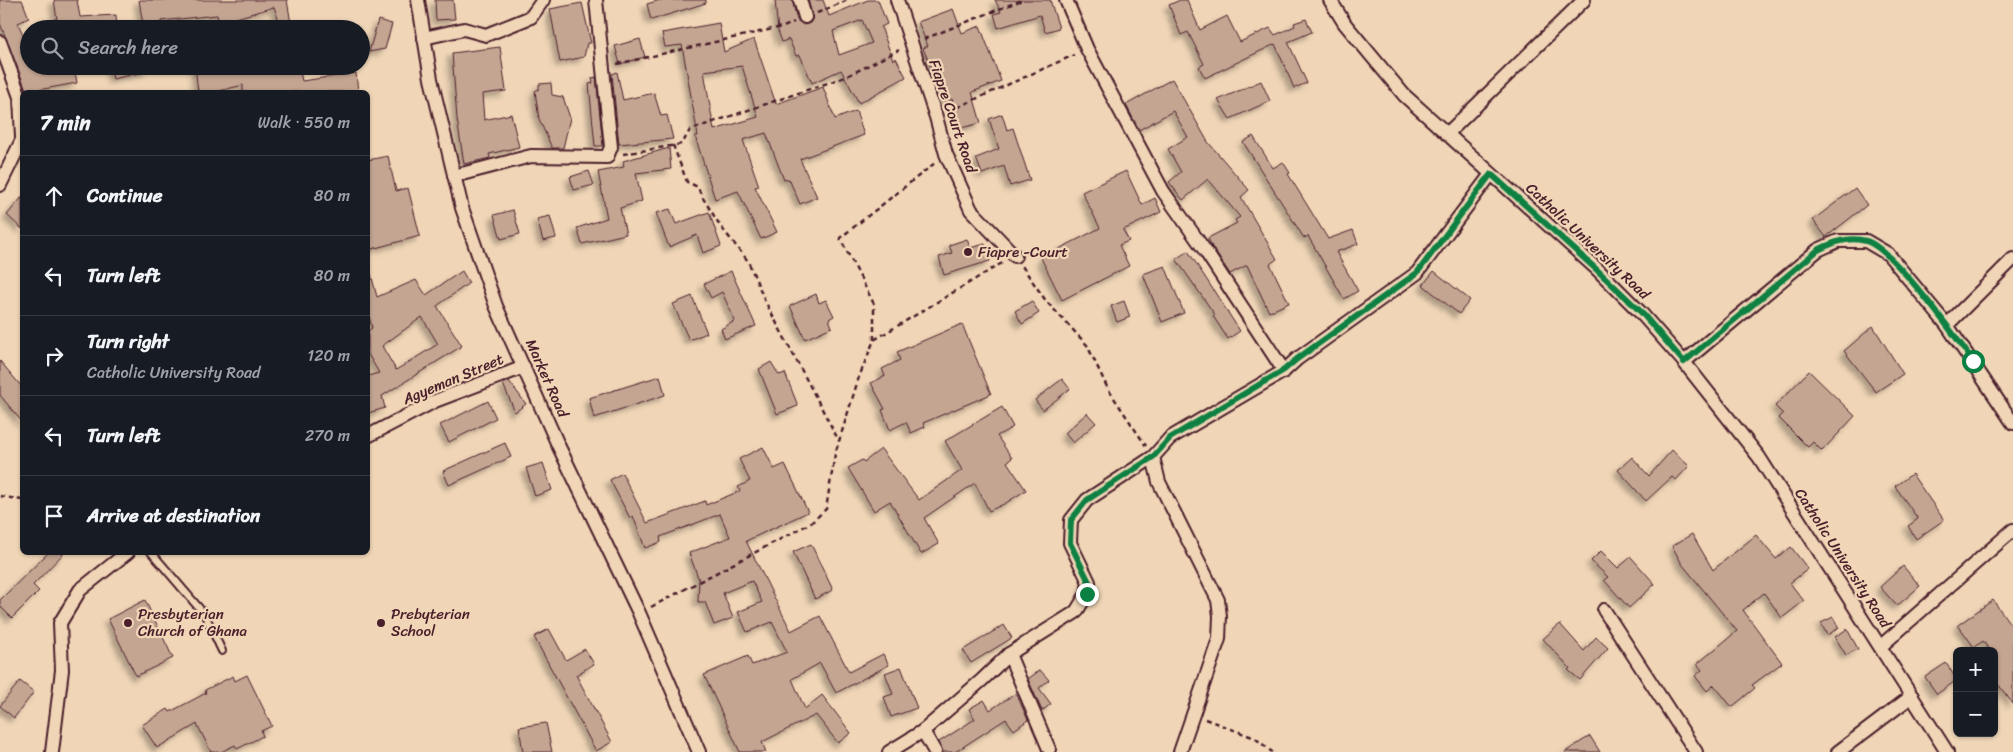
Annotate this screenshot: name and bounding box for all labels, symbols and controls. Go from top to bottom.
search box [20,20,370,75]
text: Search here [78,31,178,64]
icon: search [38,34,66,62]
street label: Fiapre Court Road [921,56,985,177]
text: 7 min [40,104,91,142]
text: Walk · 550 m [258,108,350,137]
street label: Catholic University Road [1520,176,1657,307]
text: Continue [87,179,163,212]
text: 80 m [314,181,350,210]
icon: ahead [40,182,68,210]
place label: Fiapre -Court [978,239,1068,265]
marker: Fiapre -Court [962,246,974,258]
text: Turn left [87,259,160,292]
text: 80 m [314,261,350,290]
icon: left [40,262,68,290]
text: Turn right [87,325,169,358]
street label: Market Road [518,335,576,422]
text: 120 m [307,341,350,370]
icon: right [40,342,68,370]
street label: Agyeman Street [397,346,508,412]
route start [1962,350,1985,373]
text: Catholic University Road [87,358,261,387]
text: Turn left [87,419,160,452]
text: 270 m [305,421,350,450]
icon: left [40,422,68,450]
street label: Catholic University Road [1788,483,1899,634]
text: Arrive at destination [87,499,260,532]
icon: arrive [40,502,68,530]
route end [1076,583,1099,606]
place label: Presbyterian Church of Ghana [138,601,248,644]
place label: Prebyterian School [391,601,470,644]
marker: Presbyterian Church of Ghana [122,617,134,629]
marker: Prebyterian School [375,617,387,629]
map controls [1953,647,1998,737]
button: + [1953,647,1998,692]
button: − [1953,692,1998,737]

